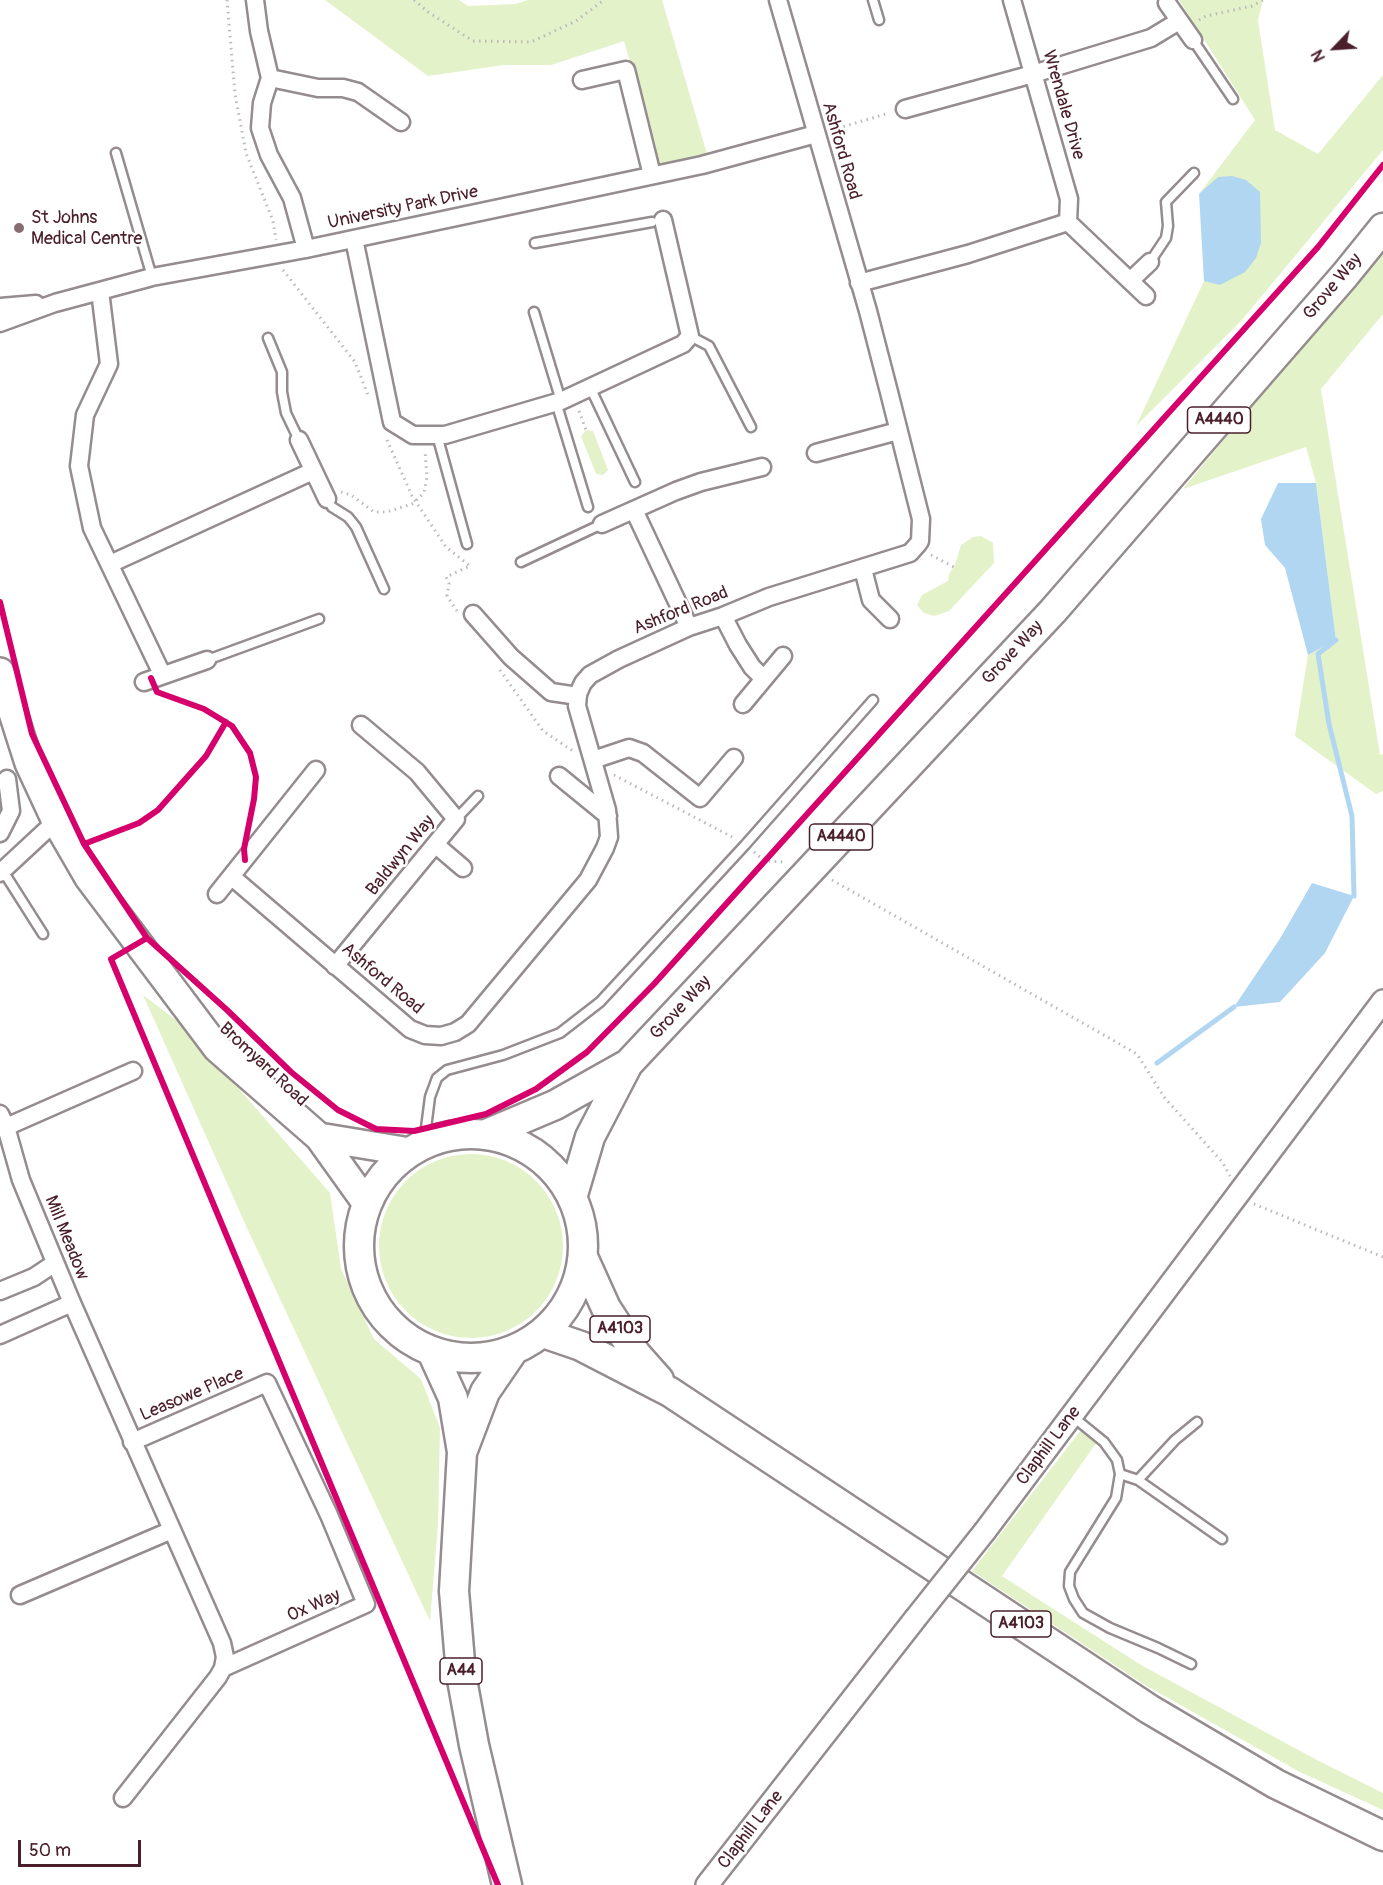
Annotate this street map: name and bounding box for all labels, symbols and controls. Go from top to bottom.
north arrow [1305,18,1365,78]
text: N [1307,46,1330,65]
street label: Wrendale Drive [1037,48,1089,162]
street label: Ashford Road [817,100,865,202]
street label: University Park Drive [326,182,480,234]
place label: St Johns Medical Centre [31,207,142,250]
marker: St Johns Medical Centre [12,221,26,235]
street label: Grove Way [1299,249,1367,325]
road number: A4440 [1188,407,1250,433]
street label: Ashford Road [631,582,731,640]
street label: Grove Way [978,616,1048,690]
street label: Baldwyn Way [362,812,440,900]
road number: A4440 [810,824,872,850]
street label: Ashford Road [337,939,427,1019]
street label: Grove Way [646,971,716,1045]
street label: Bromyard Road [214,1018,312,1112]
street label: Mill Meadow [39,1193,93,1283]
road number: A4103 [590,1316,650,1342]
street label: Leasowe Place [137,1363,247,1427]
street label: Claphill Lane [1012,1402,1086,1490]
street label: Ox Way [284,1585,344,1627]
road number: A4103 [991,1611,1051,1637]
road number: A44 [440,1658,482,1684]
street label: Claphill Lane [714,1786,788,1874]
scale bar [21,1828,144,1866]
text: 50 m [29,1839,71,1862]

